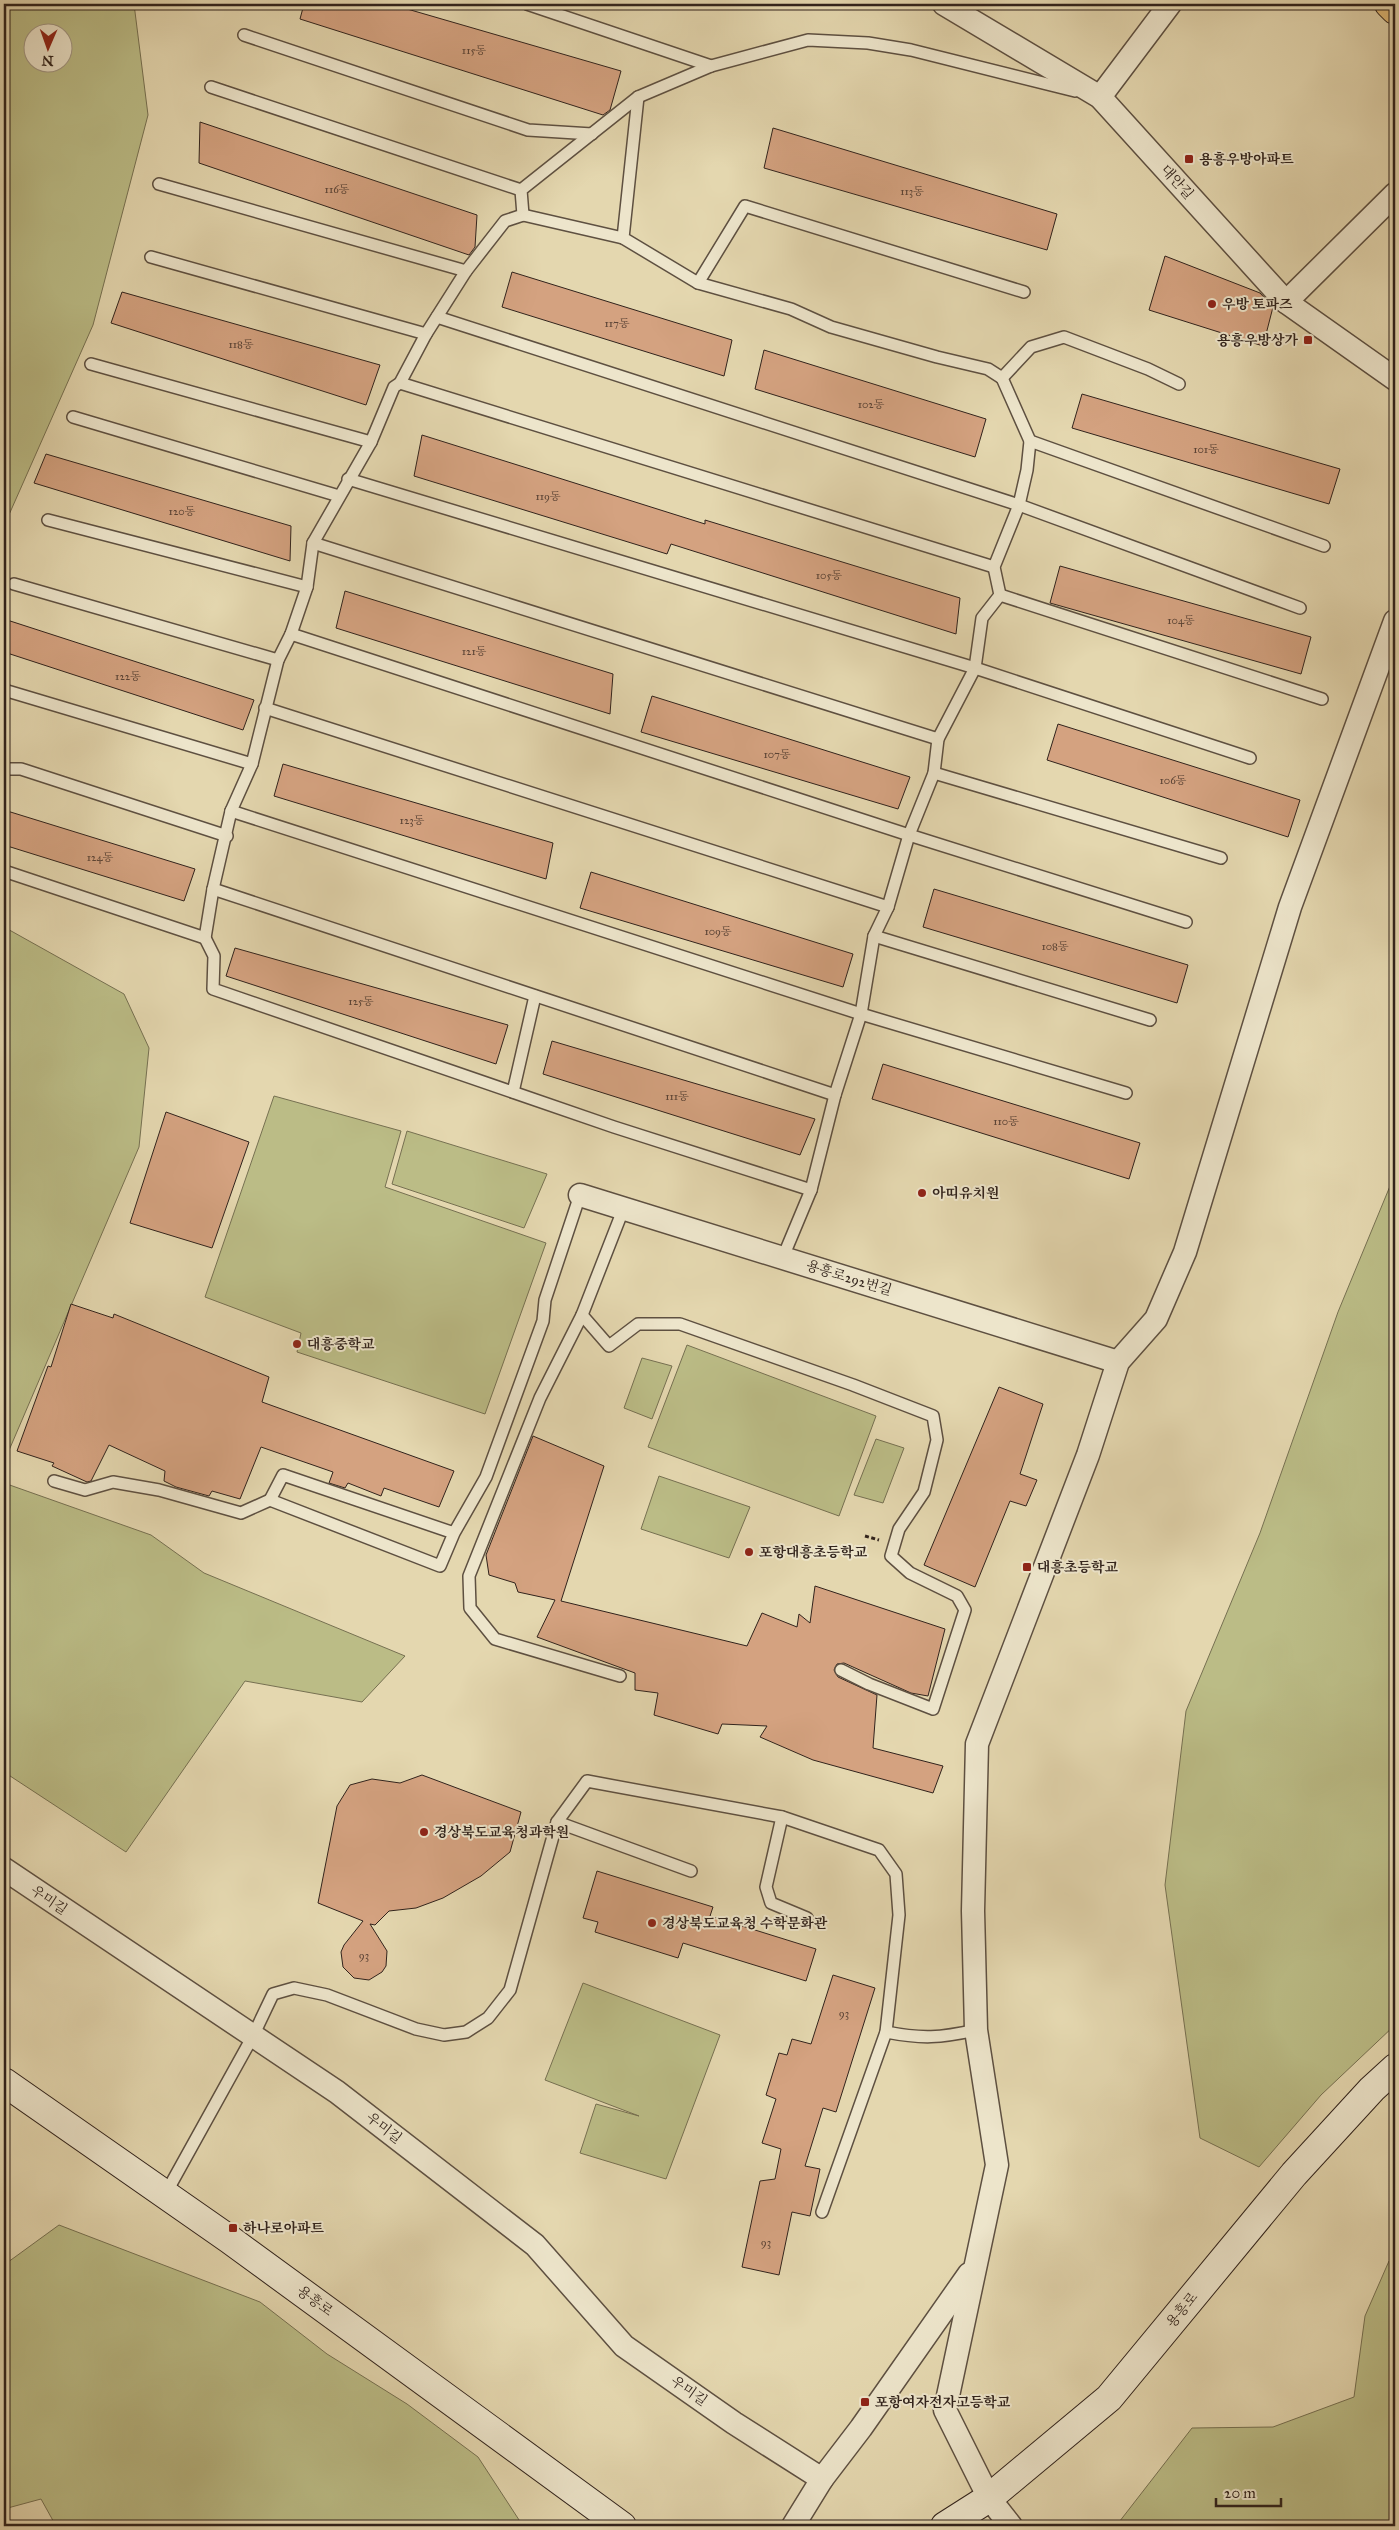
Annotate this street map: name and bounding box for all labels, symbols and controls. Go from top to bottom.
north arrow [22,22,72,72]
house number: 115동 [462,44,487,57]
text: N [41,52,54,69]
place label: 용흥우방아파트 [1199,151,1294,168]
marker: 용흥우방아파트 [1183,153,1195,165]
street label: 대안길 [1157,161,1197,203]
house number: 116동 [325,183,350,196]
house number: 113동 [900,185,924,198]
place label: 우방 토파즈 [1222,296,1293,313]
marker: 우방 토파즈 [1206,298,1218,310]
house number: 117동 [604,317,630,330]
place label: 용흥우방상가 [1217,332,1298,349]
marker: 용흥우방상가 [1302,334,1314,346]
house number: 118동 [228,338,254,351]
house number: 102동 [858,398,885,411]
house number: 101동 [1193,443,1219,456]
house number: 119동 [535,490,561,503]
house number: 120동 [169,505,196,518]
house number: 105동 [816,569,843,582]
house number: 104동 [1167,614,1195,627]
house number: 121동 [462,645,487,658]
house number: 122동 [115,670,141,683]
house number: 107동 [763,748,791,761]
house number: 106동 [1160,774,1187,787]
house number: 123동 [400,814,425,827]
house number: 124동 [87,851,114,864]
house number: 109동 [704,925,732,938]
house number: 108동 [1041,940,1069,953]
house number: 125동 [348,995,374,1008]
house number: 111동 [665,1090,689,1103]
house number: 110동 [993,1115,1019,1128]
place label: 아띠유치원 [932,1185,1000,1202]
marker: 아띠유치원 [916,1187,928,1199]
street label: 용흥로292번길 [804,1257,894,1299]
place label: 대흥중학교 [307,1336,375,1353]
marker: 대흥중학교 [291,1338,303,1350]
place label: 포항대흥초등학교 [759,1544,868,1561]
marker: 포항대흥초등학교 [743,1546,755,1558]
place label: 대흥초등학교 [1037,1559,1119,1576]
marker: 대흥초등학교 [1021,1561,1033,1573]
place label: 경상북도교육청과학원 [434,1824,569,1841]
marker: 경상북도교육청과학원 [418,1826,430,1838]
street label: 우미길 [27,1882,71,1918]
place label: 경상북도교육청 수학문화관 [662,1915,828,1932]
marker: 경상북도교육청 수학문화관 [646,1917,658,1929]
house number: 93 [359,1949,369,1962]
house number: 93 [839,2007,849,2020]
street label: 우미길 [363,2109,405,2147]
place label: 하나로아파트 [243,2220,325,2237]
marker: 하나로아파트 [227,2222,239,2234]
house number: 93 [761,2236,771,2249]
street label: 용흥로 [294,2282,337,2320]
street label: 용흥로 [1163,2289,1202,2331]
street label: 우미길 [668,2372,710,2410]
place label: 포항여자전자고등학교 [875,2394,1011,2411]
marker: 포항여자전자고등학교 [859,2396,871,2408]
scale bar [1216,2475,1282,2507]
text: 20 m [1224,2484,1256,2502]

